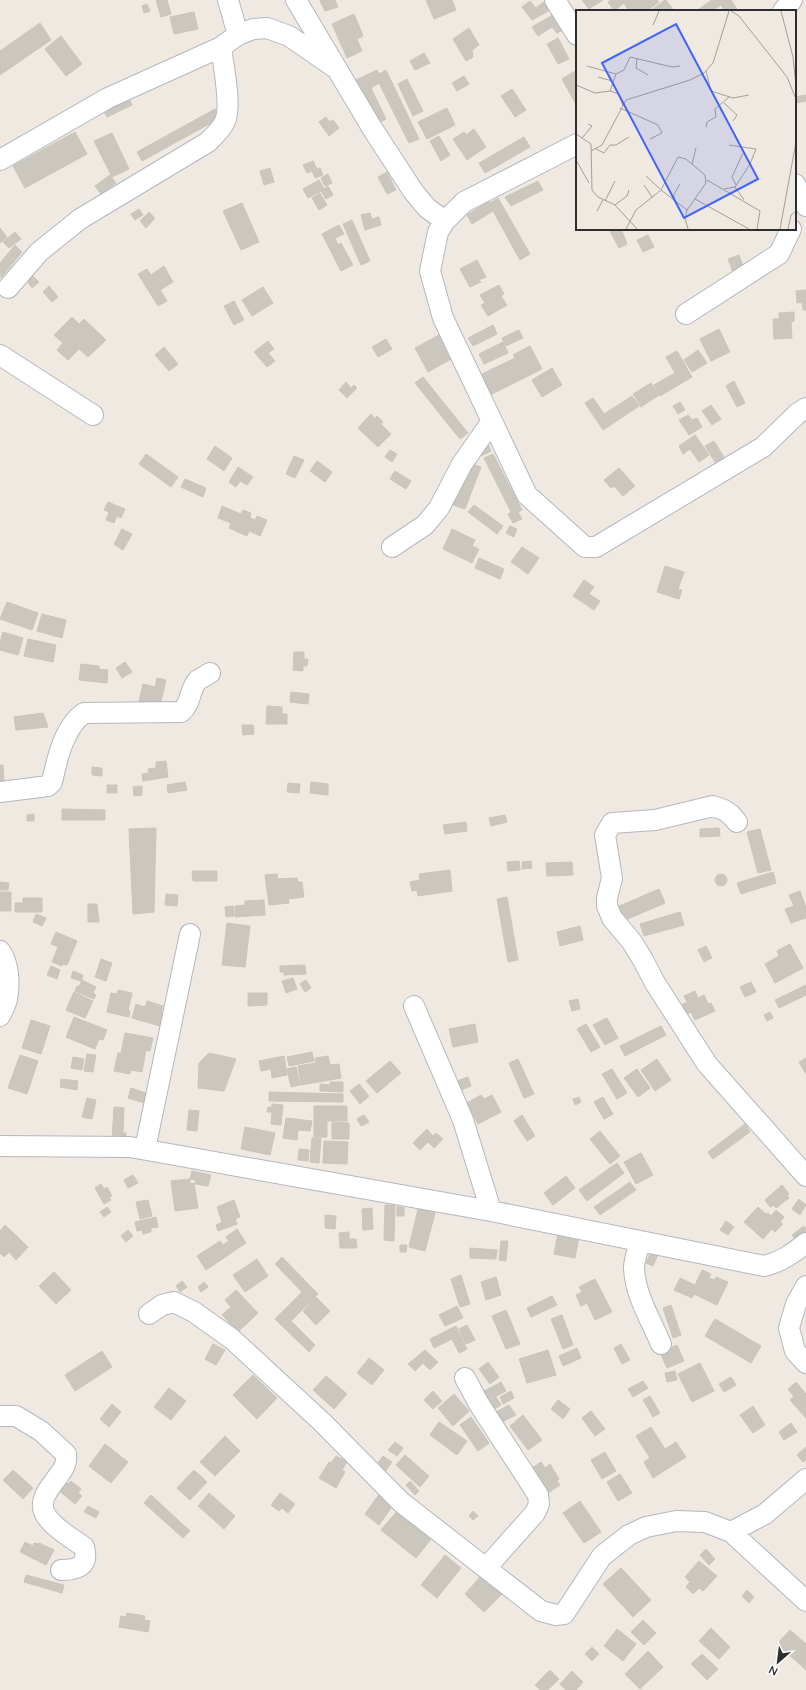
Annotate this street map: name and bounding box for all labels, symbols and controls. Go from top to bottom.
inset map [576,10,796,230]
north arrow [758,1642,798,1682]
text: N [766,1663,780,1679]

